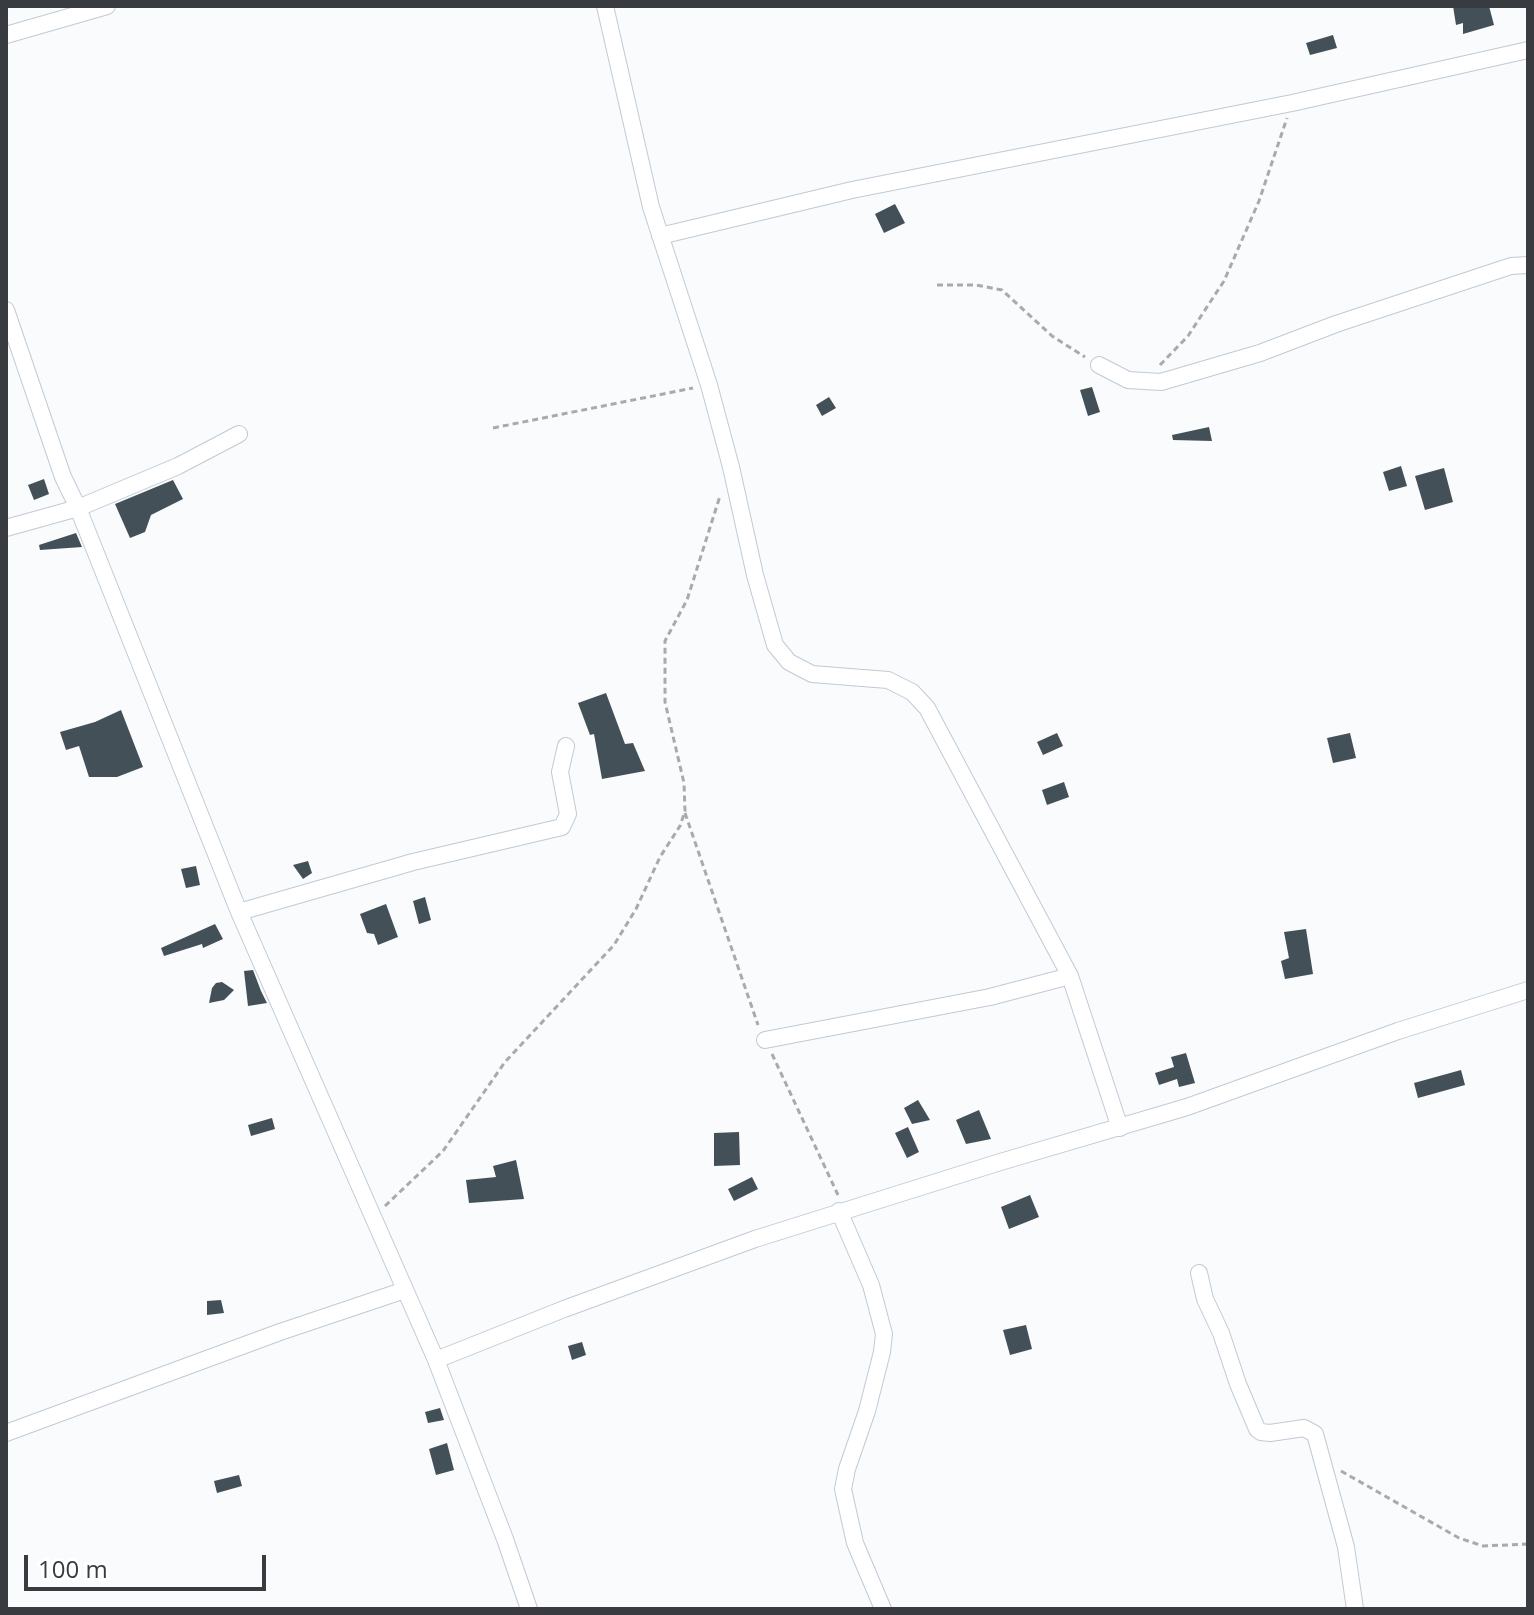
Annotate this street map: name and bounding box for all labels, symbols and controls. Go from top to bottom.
scale bar [28,1539,270,1589]
text: 100 m [38,1552,108,1585]

